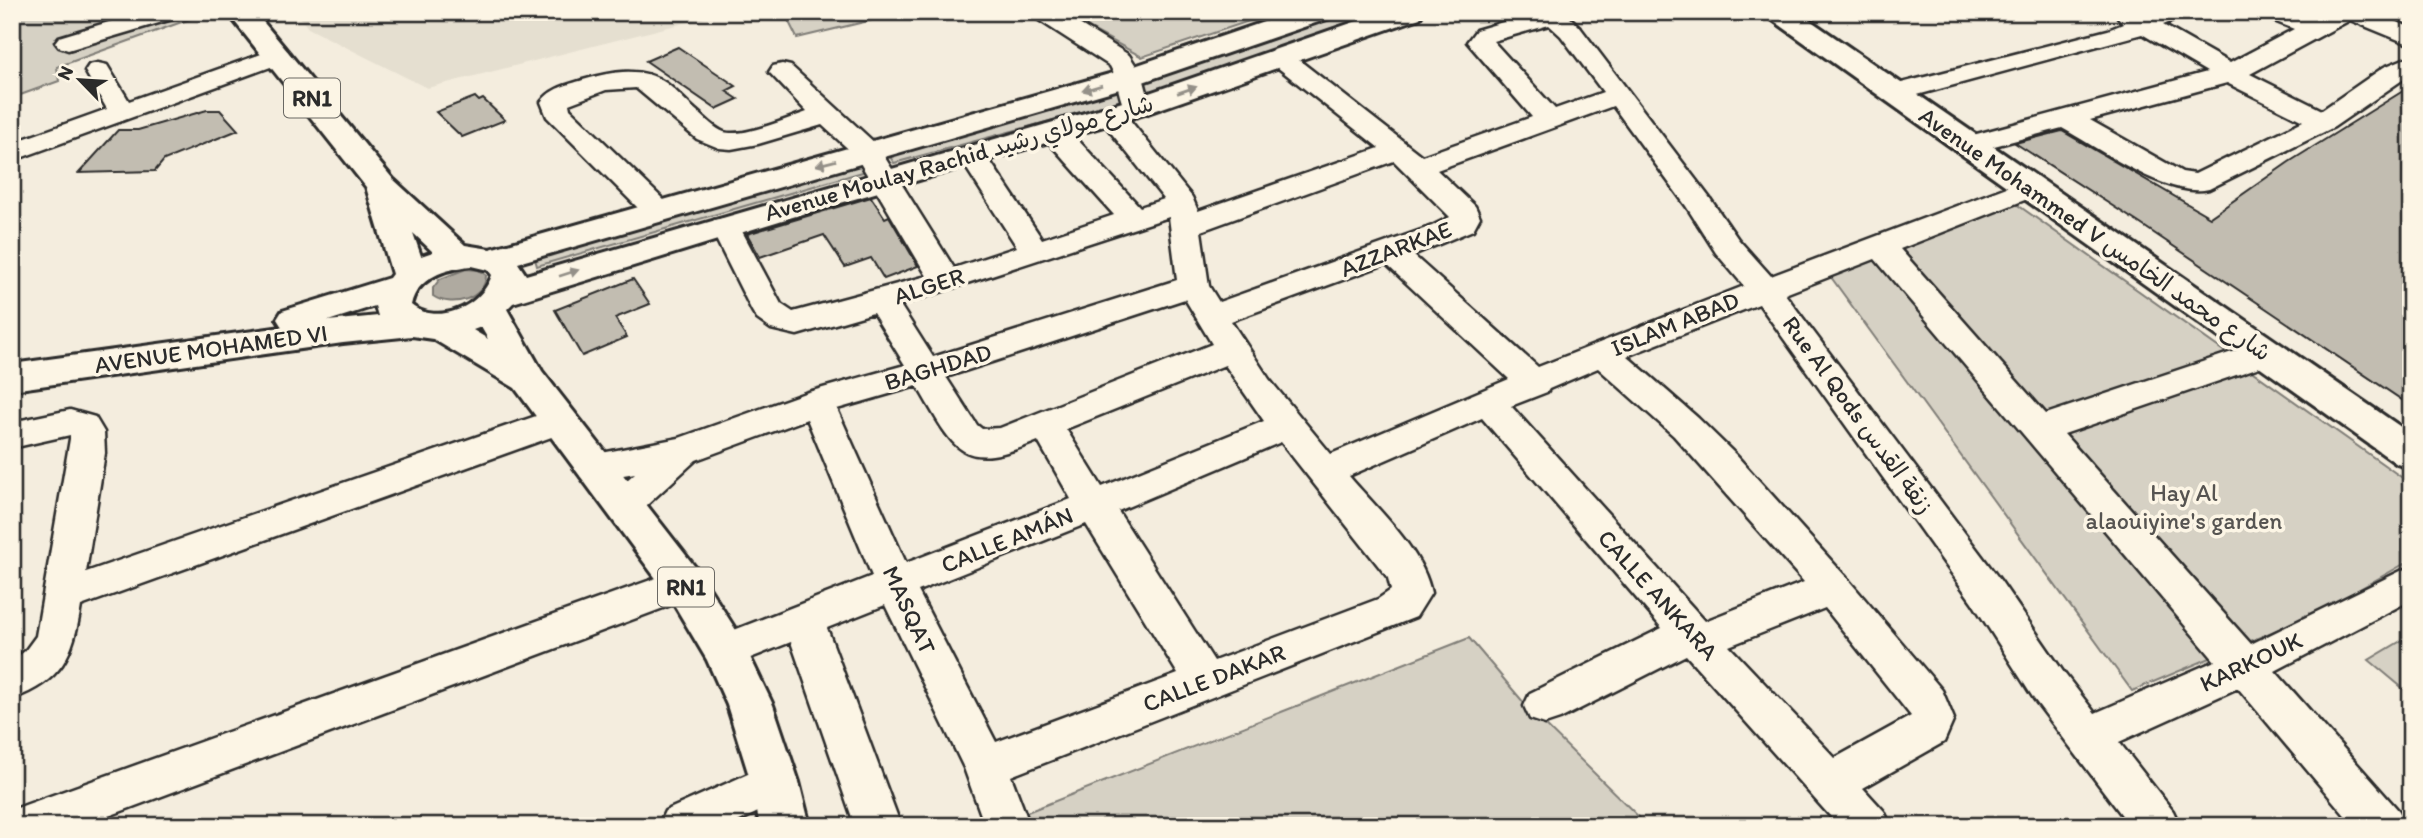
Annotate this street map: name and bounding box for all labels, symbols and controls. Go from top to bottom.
north arrow [46,46,116,116]
text: N [52,62,78,84]
road number: RN1 [284,78,340,118]
one-way arrow [1082,83,1103,93]
one-way arrow [1176,84,1197,95]
street label: Avenue Moulay Rachid شارع مولاي رشيد [761,88,1157,230]
street label: Avenue Mohammed V شارع محمد الخامس [1912,100,2277,369]
one-way arrow [816,158,837,168]
street label: AZZARKAE [1336,214,1456,283]
street label: ALGER [890,261,968,310]
one-way arrow [559,268,580,278]
street label: ISLAM ABAD [1607,285,1743,362]
street label: Rue Al Qods زنقة القدس [1777,310,1940,520]
street label: AVENUE MOHAMED VI [93,318,329,379]
street label: BAGHDAD [881,337,995,397]
park label: Hay Al alaouiyine's garden [2086,478,2283,535]
street label: CALLE AMÁN [937,500,1077,579]
street label: CALLE ANKARA [1592,523,1725,666]
street label: MASQAT [876,561,943,659]
road number: RN1 [658,568,714,607]
street label: KARKOUK [2195,625,2307,698]
street label: CALLE DAKAR [1138,637,1289,718]

